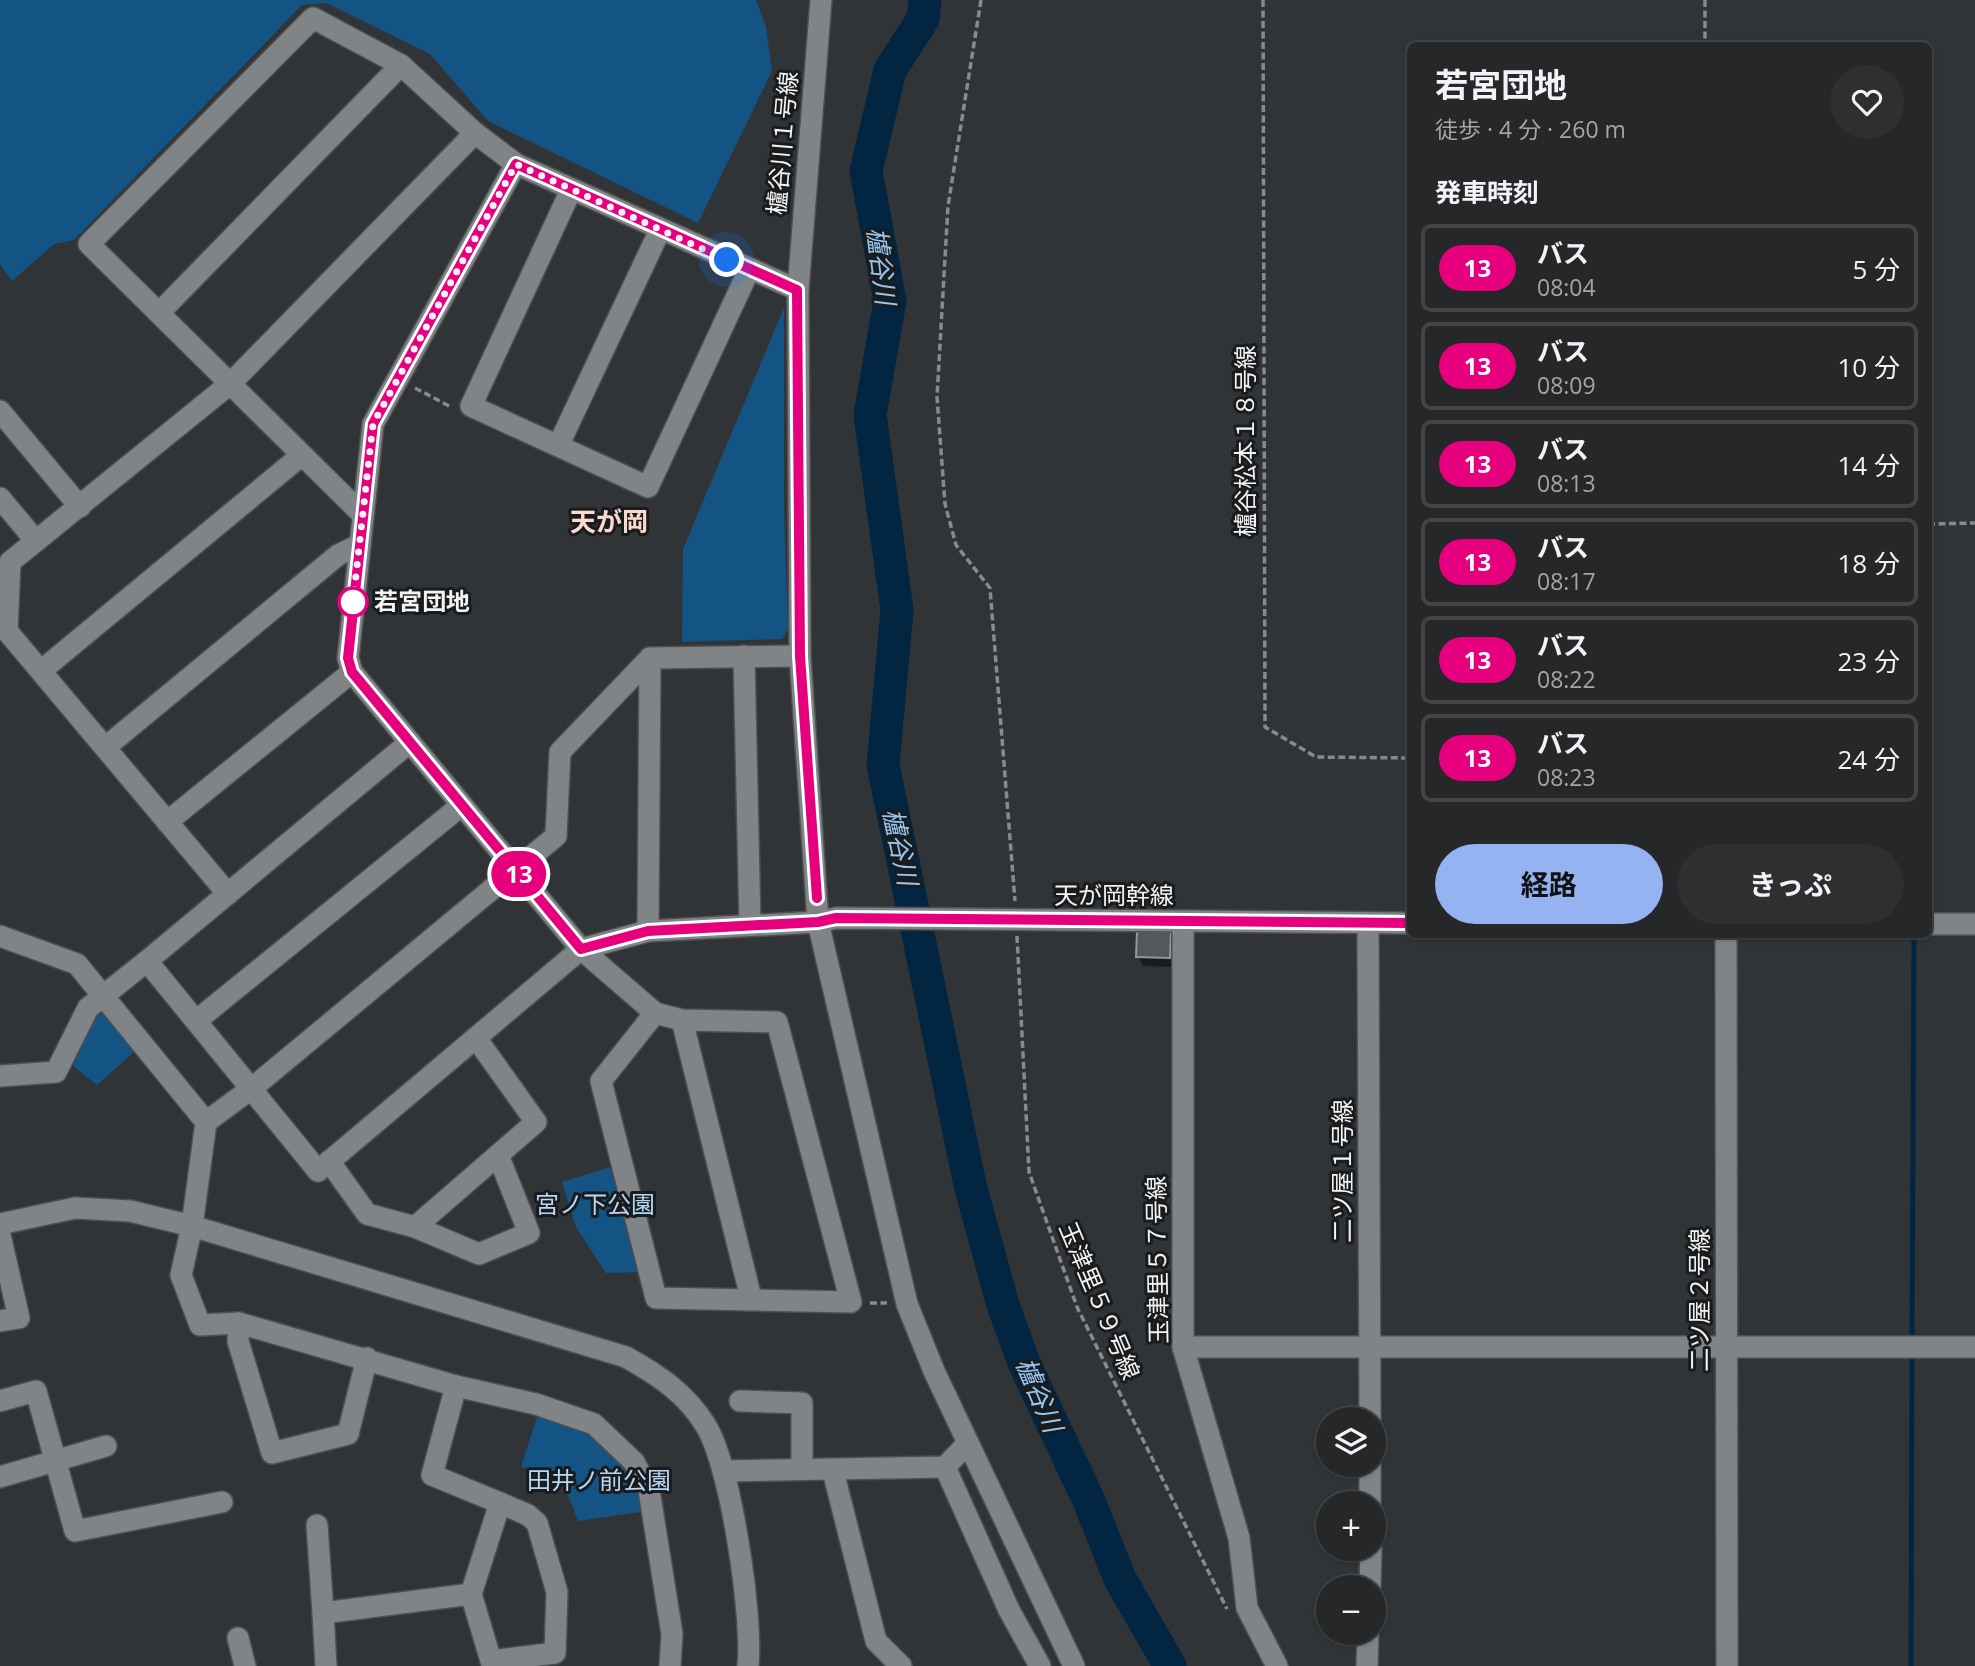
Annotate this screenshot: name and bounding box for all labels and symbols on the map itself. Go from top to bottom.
street label: 櫨谷川１号線 [759,70,804,216]
water label: 櫨谷川 [859,225,905,310]
your location [709,242,744,277]
street label: 櫨谷松本１８号線 [1228,345,1261,537]
district label: 天が岡 [570,503,648,539]
place label: 若宮団地 [374,584,470,617]
marker: 若宮団地 [338,587,368,617]
water label: 櫨谷川 [875,805,927,892]
line badge: 13 [488,851,550,897]
street label: 天が岡幹線 [1054,878,1174,911]
street label: 二ツ屋１号線 [1325,1099,1358,1243]
street label: 玉津里５７号線 [1139,1176,1174,1344]
park label: 宮ノ下公園 [535,1187,655,1220]
street label: 玉津里５９号線 [1052,1217,1148,1384]
street label: 二ツ屋２号線 [1682,1228,1715,1372]
water label: 櫨谷川 [1008,1352,1073,1440]
park label: 田井ノ前公園 [527,1463,671,1496]

